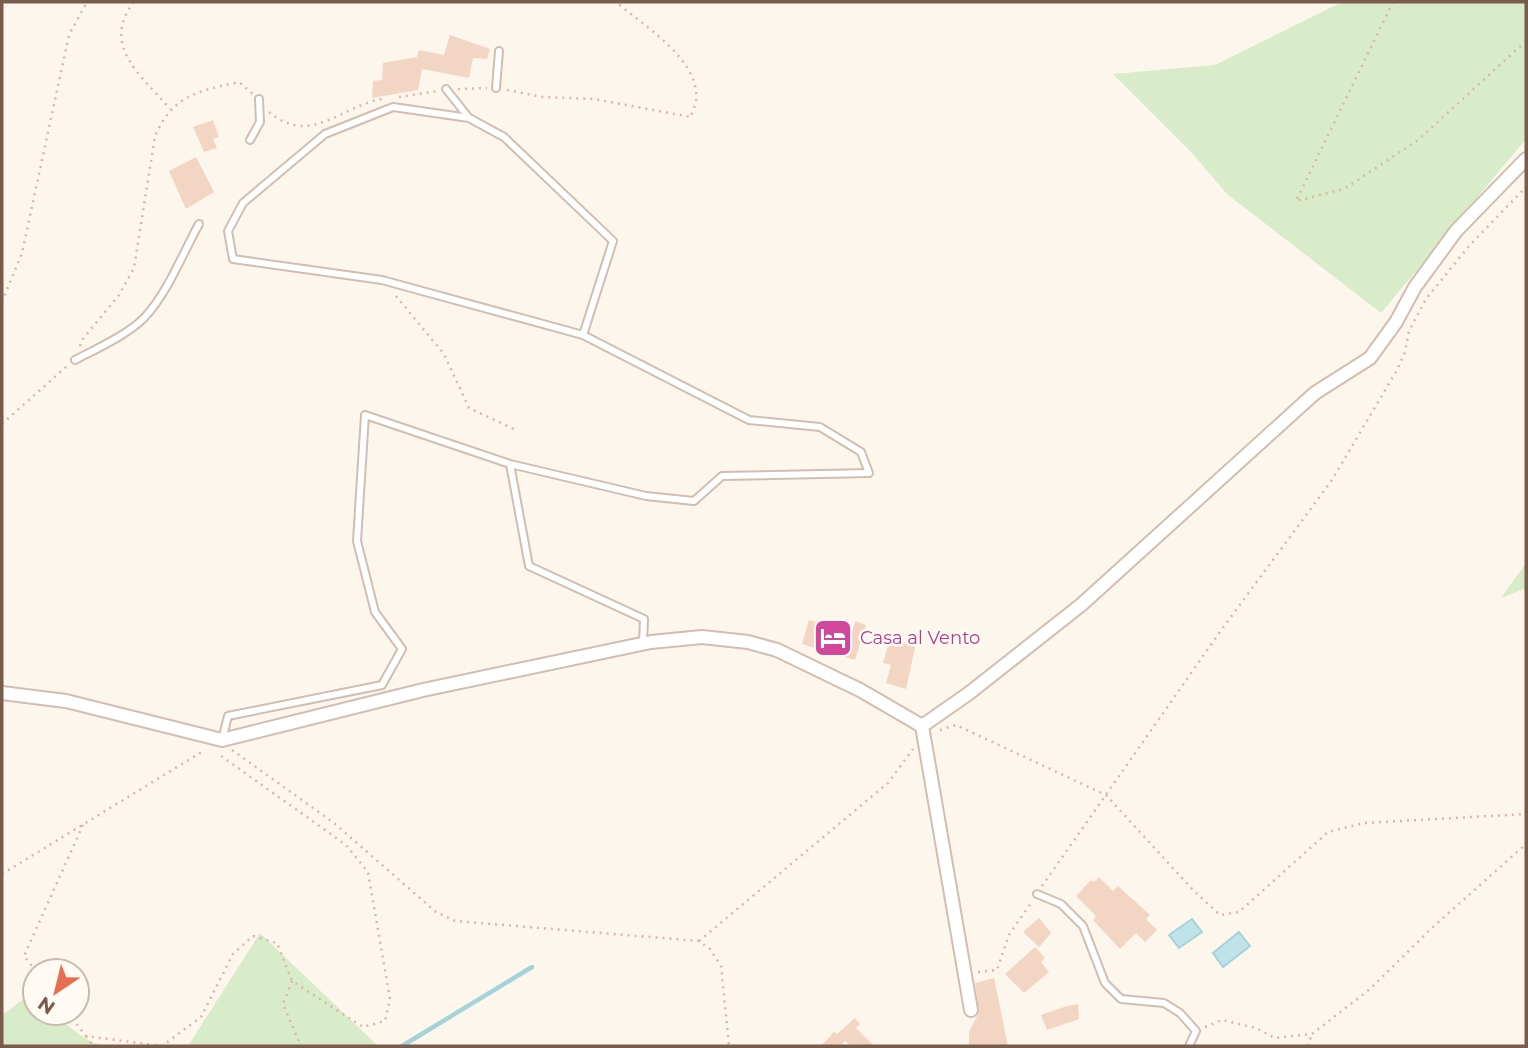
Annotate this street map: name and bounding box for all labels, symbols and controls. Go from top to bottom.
hotel icon: Casa al Vento [812,617,854,659]
place label: Casa al Vento [860,627,980,649]
north arrow [21,957,91,1027]
text: N [34,992,59,1019]

